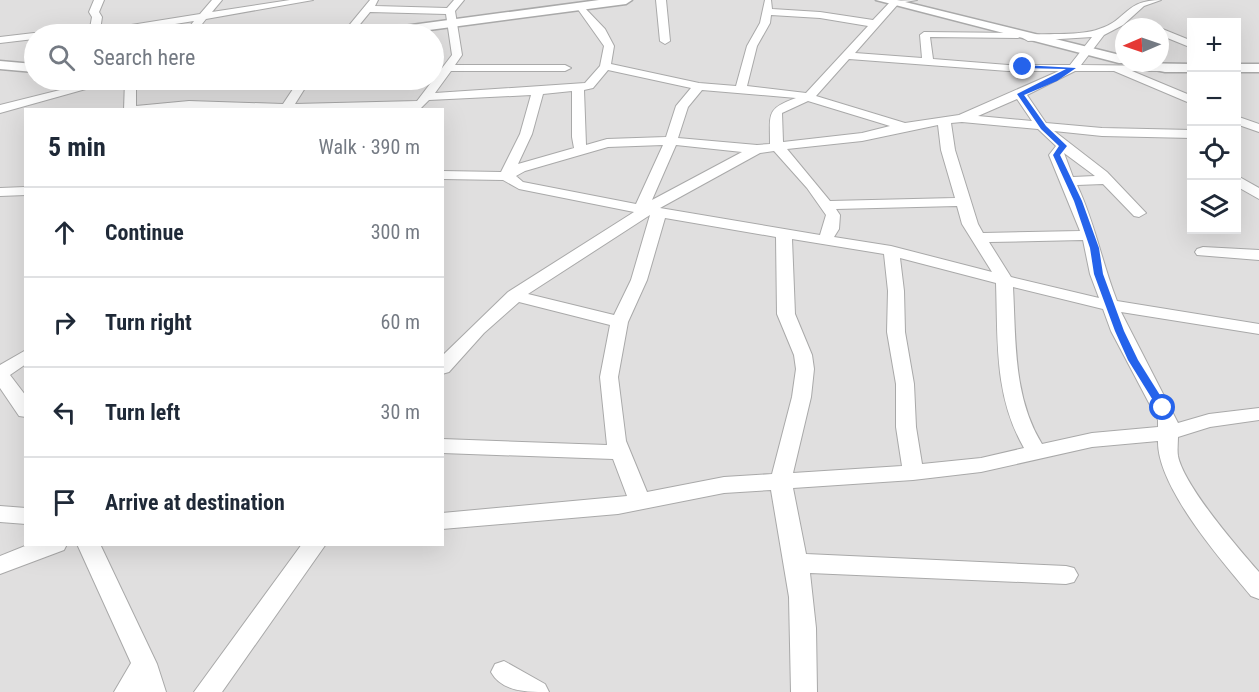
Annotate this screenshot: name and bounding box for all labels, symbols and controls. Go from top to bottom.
north arrow [1115,18,1169,72]
map controls [1187,18,1241,234]
button: + [1187,18,1241,72]
search box [24,24,444,90]
icon: search [45,41,78,74]
text: Search here [93,45,195,70]
route end [1009,53,1035,79]
button: − [1187,72,1241,126]
button: locate [1187,126,1241,180]
text: 5 min [48,132,106,162]
text: Walk · 390 m [319,135,420,159]
button: layers [1187,180,1241,234]
icon: ahead [48,216,81,249]
text: Continue [105,220,184,245]
text: 300 m [371,220,420,244]
icon: right [48,306,81,339]
text: Turn right [105,310,192,335]
text: 60 m [381,310,420,334]
route start [1149,394,1175,420]
icon: left [48,396,81,429]
text: Turn left [105,400,180,425]
text: 30 m [381,400,420,424]
icon: arrive [48,486,81,519]
text: Arrive at destination [105,490,285,515]

